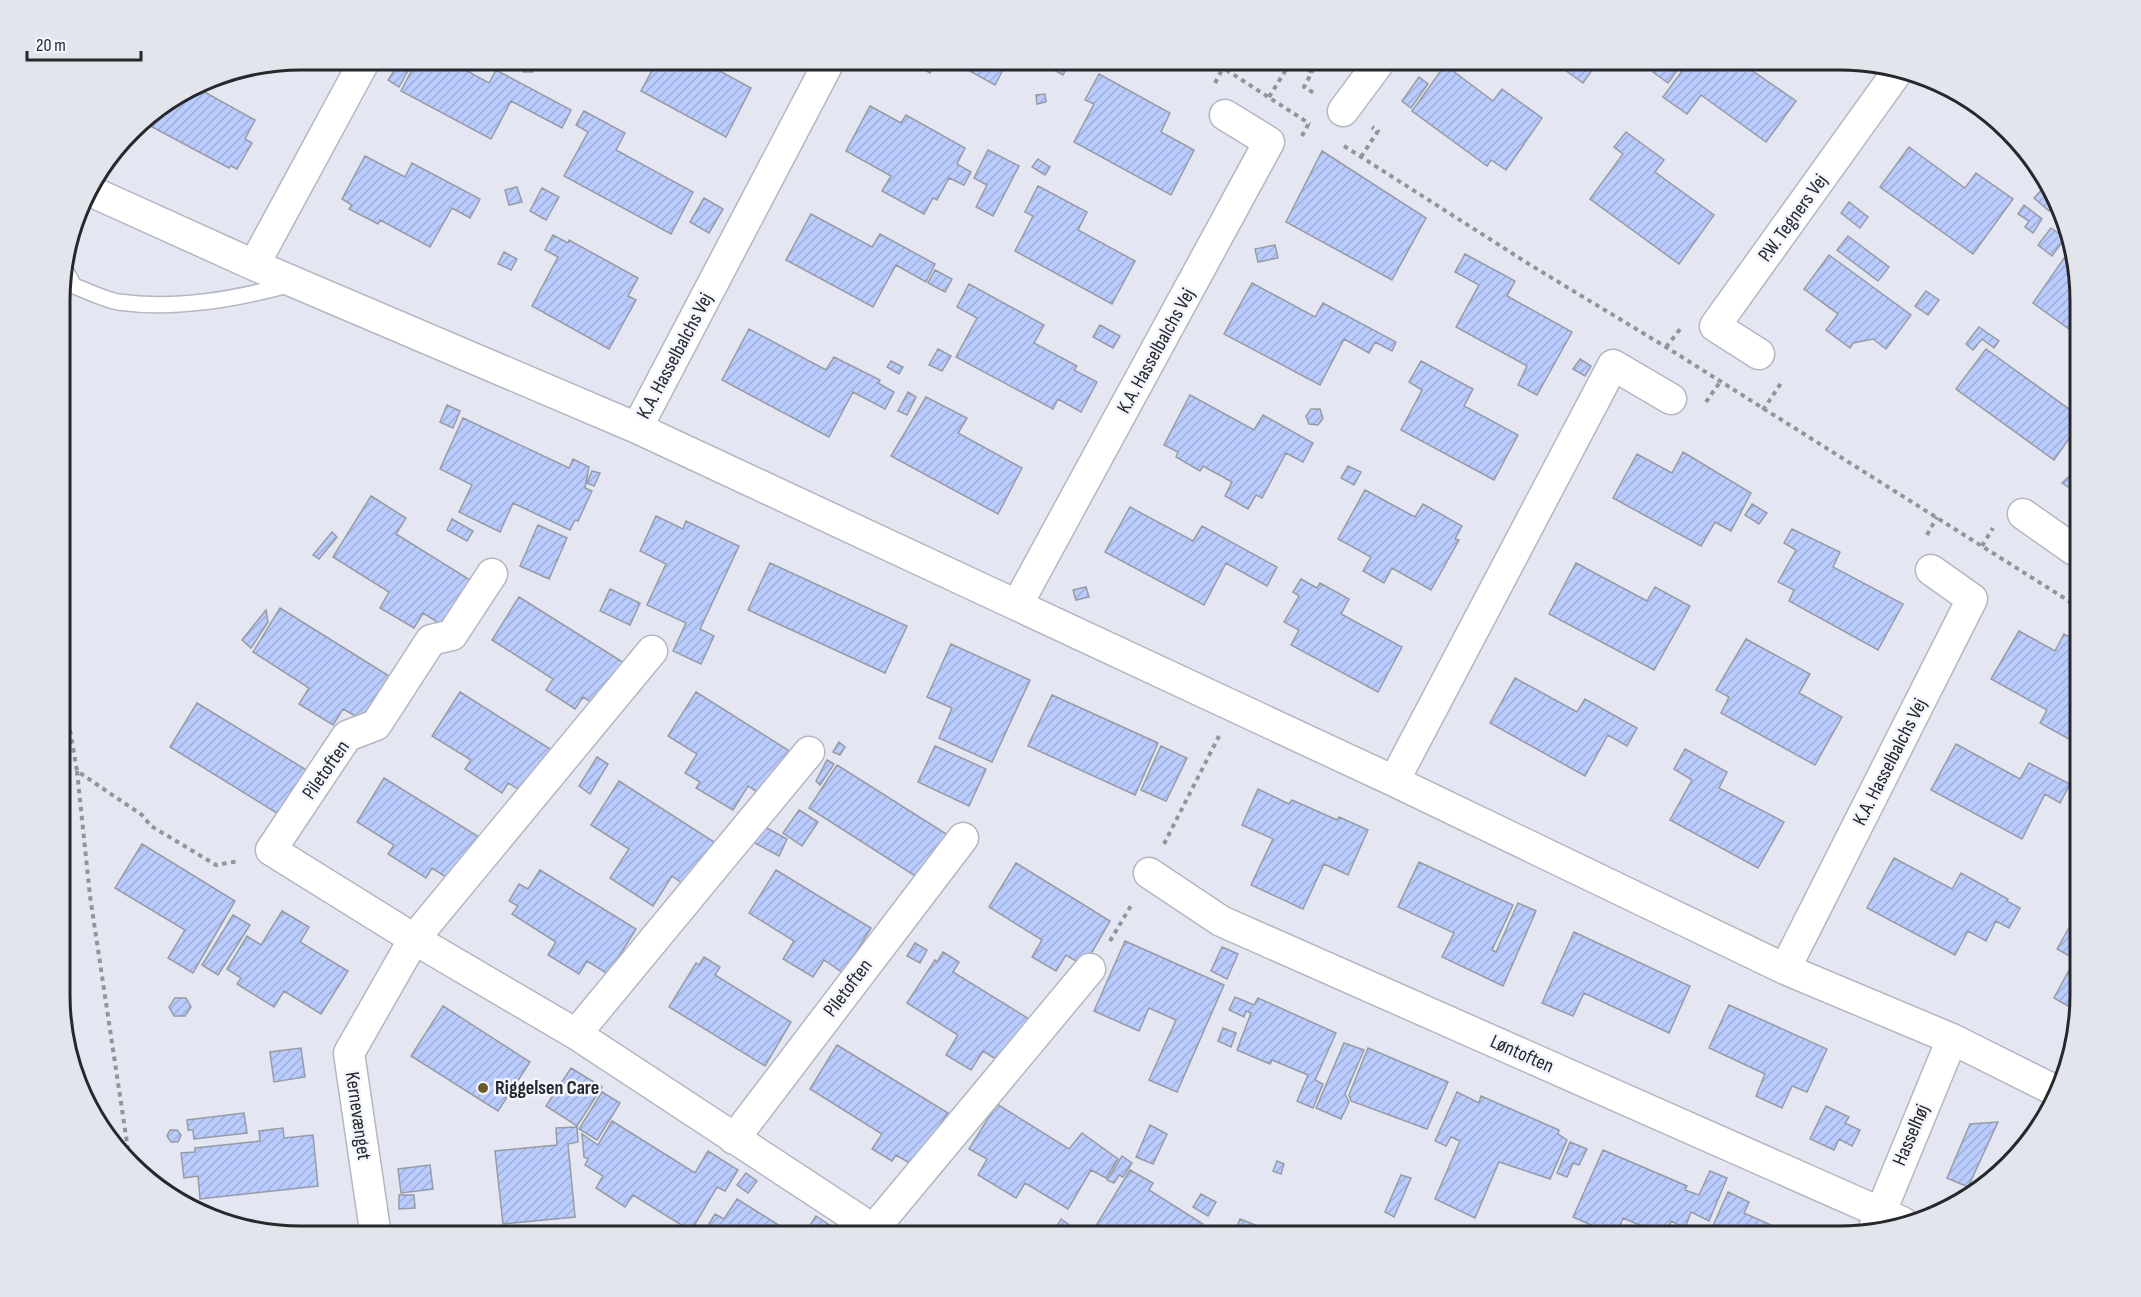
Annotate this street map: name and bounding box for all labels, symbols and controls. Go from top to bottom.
scale bar [27,24,141,62]
text: 20 m [36,35,66,56]
street label: P.W. Tegners Vej [1753,170,1833,266]
street label: K.A. Hasselbalchs Vej [1112,284,1200,418]
street label: K.A. Hasselbalchs Vej [632,289,718,423]
street label: K.A. Hasselbalchs Vej [1848,694,1932,830]
street label: Piletoften [297,736,355,804]
street label: Piletoften [818,954,878,1022]
street label: Løntoften [1487,1029,1557,1079]
street label: Kernevænget [340,1070,376,1162]
place label: Riggelsen Care [495,1076,599,1100]
marker: Riggelsen Care [476,1081,490,1095]
street label: Hasselhøj [1887,1101,1935,1169]

